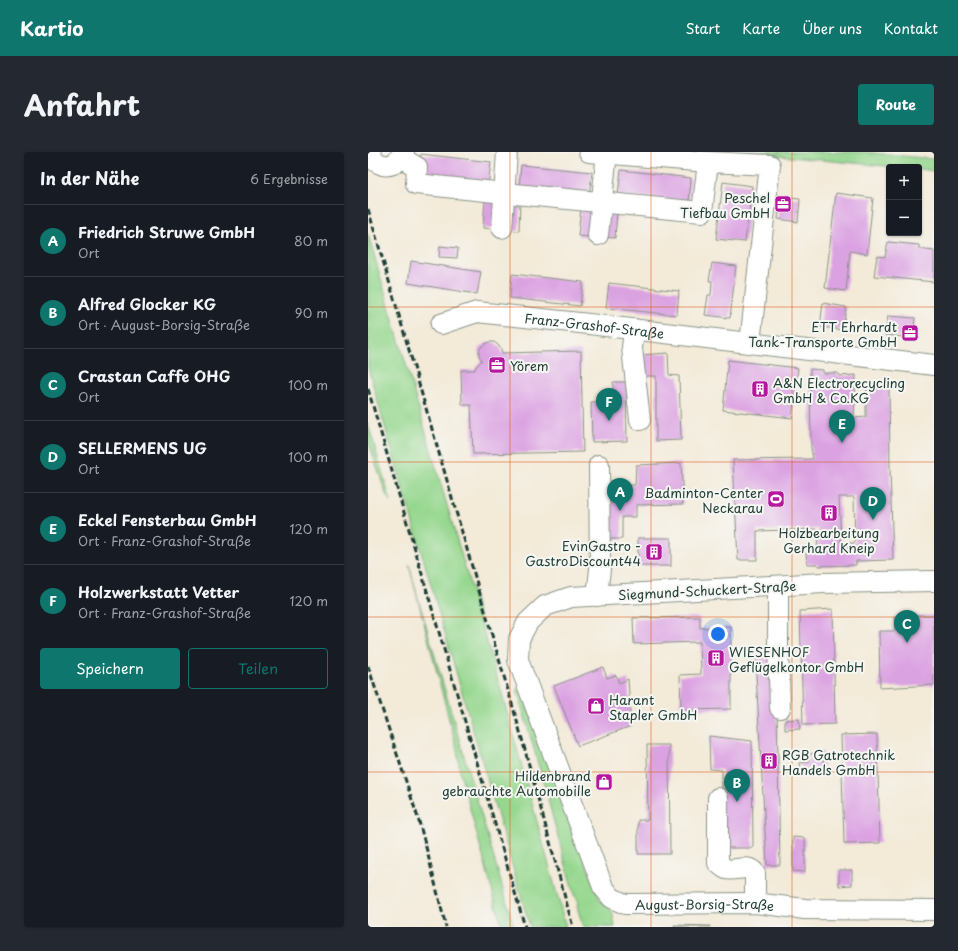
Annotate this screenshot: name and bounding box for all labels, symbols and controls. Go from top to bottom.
text: Kartio [20,14,83,42]
text: Start [685,18,720,39]
text: Karte [742,18,780,39]
text: Über uns [802,18,862,39]
text: Kontakt [884,18,938,39]
text: Anfahrt [24,83,140,126]
button: Route [858,84,934,125]
map controls [886,164,922,236]
button: + [886,164,922,200]
text: In der Nähe [40,165,139,191]
text: 6 Ergebnisse [250,169,328,188]
place label: Peschel Tiefbau GmbH [680,188,770,222]
office icon: Peschel Tiefbau GmbH [773,194,793,214]
button: − [886,200,922,236]
text: Friedrich Struwe GmbH [78,220,255,243]
text: A [48,231,58,250]
text: 80 m [294,231,328,250]
text: Ort [78,243,100,262]
text: Alfred Glocker KG [78,292,216,315]
text: B [49,303,57,322]
text: 90 m [295,303,328,322]
street label: Franz-Grashof-Straße [524,308,665,342]
text: Ort · August-Borsig-Straße [78,315,250,334]
place label: ETT Ehrhardt Tank-Transporte GmbH [748,317,897,351]
office icon: ETT Ehrhardt Tank-Transporte GmbH [900,323,920,343]
office icon: Yörem [487,355,507,375]
place label: Yörem [510,356,549,375]
text: Crastan Caffe OHG [78,364,230,387]
place label: A&N Electrorecycling GmbH & Co.KG [773,373,905,407]
text: C [48,375,58,394]
text: 100 m [288,375,328,394]
building icon: A&N Electrorecycling GmbH & Co.KG [750,379,770,399]
text: Ort [78,387,100,406]
pin: F [596,388,622,421]
pin: E [829,410,855,443]
text: SELLERMENS UG [78,436,207,459]
text: D [48,447,58,466]
text: 100 m [288,447,328,466]
text: Ort [78,459,100,478]
pin: A [607,478,633,511]
place label: Badminton-Center Neckarau [645,483,764,517]
pin: D [860,487,886,520]
sports icon: Badminton-Center Neckarau [766,489,786,509]
building icon: Holzbearbeitung Gerhard Kneip [819,503,839,523]
text: Eckel Fensterbau GmbH [78,508,257,531]
text: E [49,519,57,538]
text: 120 m [289,519,328,538]
place label: Holzbearbeitung Gerhard Kneip [779,523,879,557]
text: Ort · Franz-Grashof-Straße [78,531,251,550]
place label: EvinGastro - GastroDiscount44 [525,536,641,570]
building icon: EvinGastro - GastroDiscount44 [644,542,664,562]
street label: Siegmund-Schuckert-Straße [617,576,797,604]
text: Holzwerkstatt Vetter [78,580,239,603]
text: F [49,591,57,610]
text: 120 m [289,591,328,610]
text: Ort · Franz-Grashof-Straße [78,603,251,622]
pin: C [894,610,920,643]
your location [708,624,728,644]
place label: WIESENHOF Geflügelkontor GmbH [729,642,864,676]
button: Speichern [40,648,180,689]
button: Teilen [188,648,328,689]
building icon: WIESENHOF Geflügelkontor GmbH [706,648,726,668]
place label: Harant Stapler GmbH [609,690,697,724]
shop icon: Harant Stapler GmbH [586,696,606,716]
place label: RGB Gatrotechnik Handels GmbH [782,745,895,779]
building icon: RGB Gatrotechnik Handels GmbH [759,751,779,771]
place label: Hildenbrand gebrauchte Automobille [442,766,591,800]
pin: B [724,769,750,802]
shop icon: Hildenbrand gebrauchte Automobille [594,772,614,792]
street label: August-Borsig-Straße [635,893,775,915]

